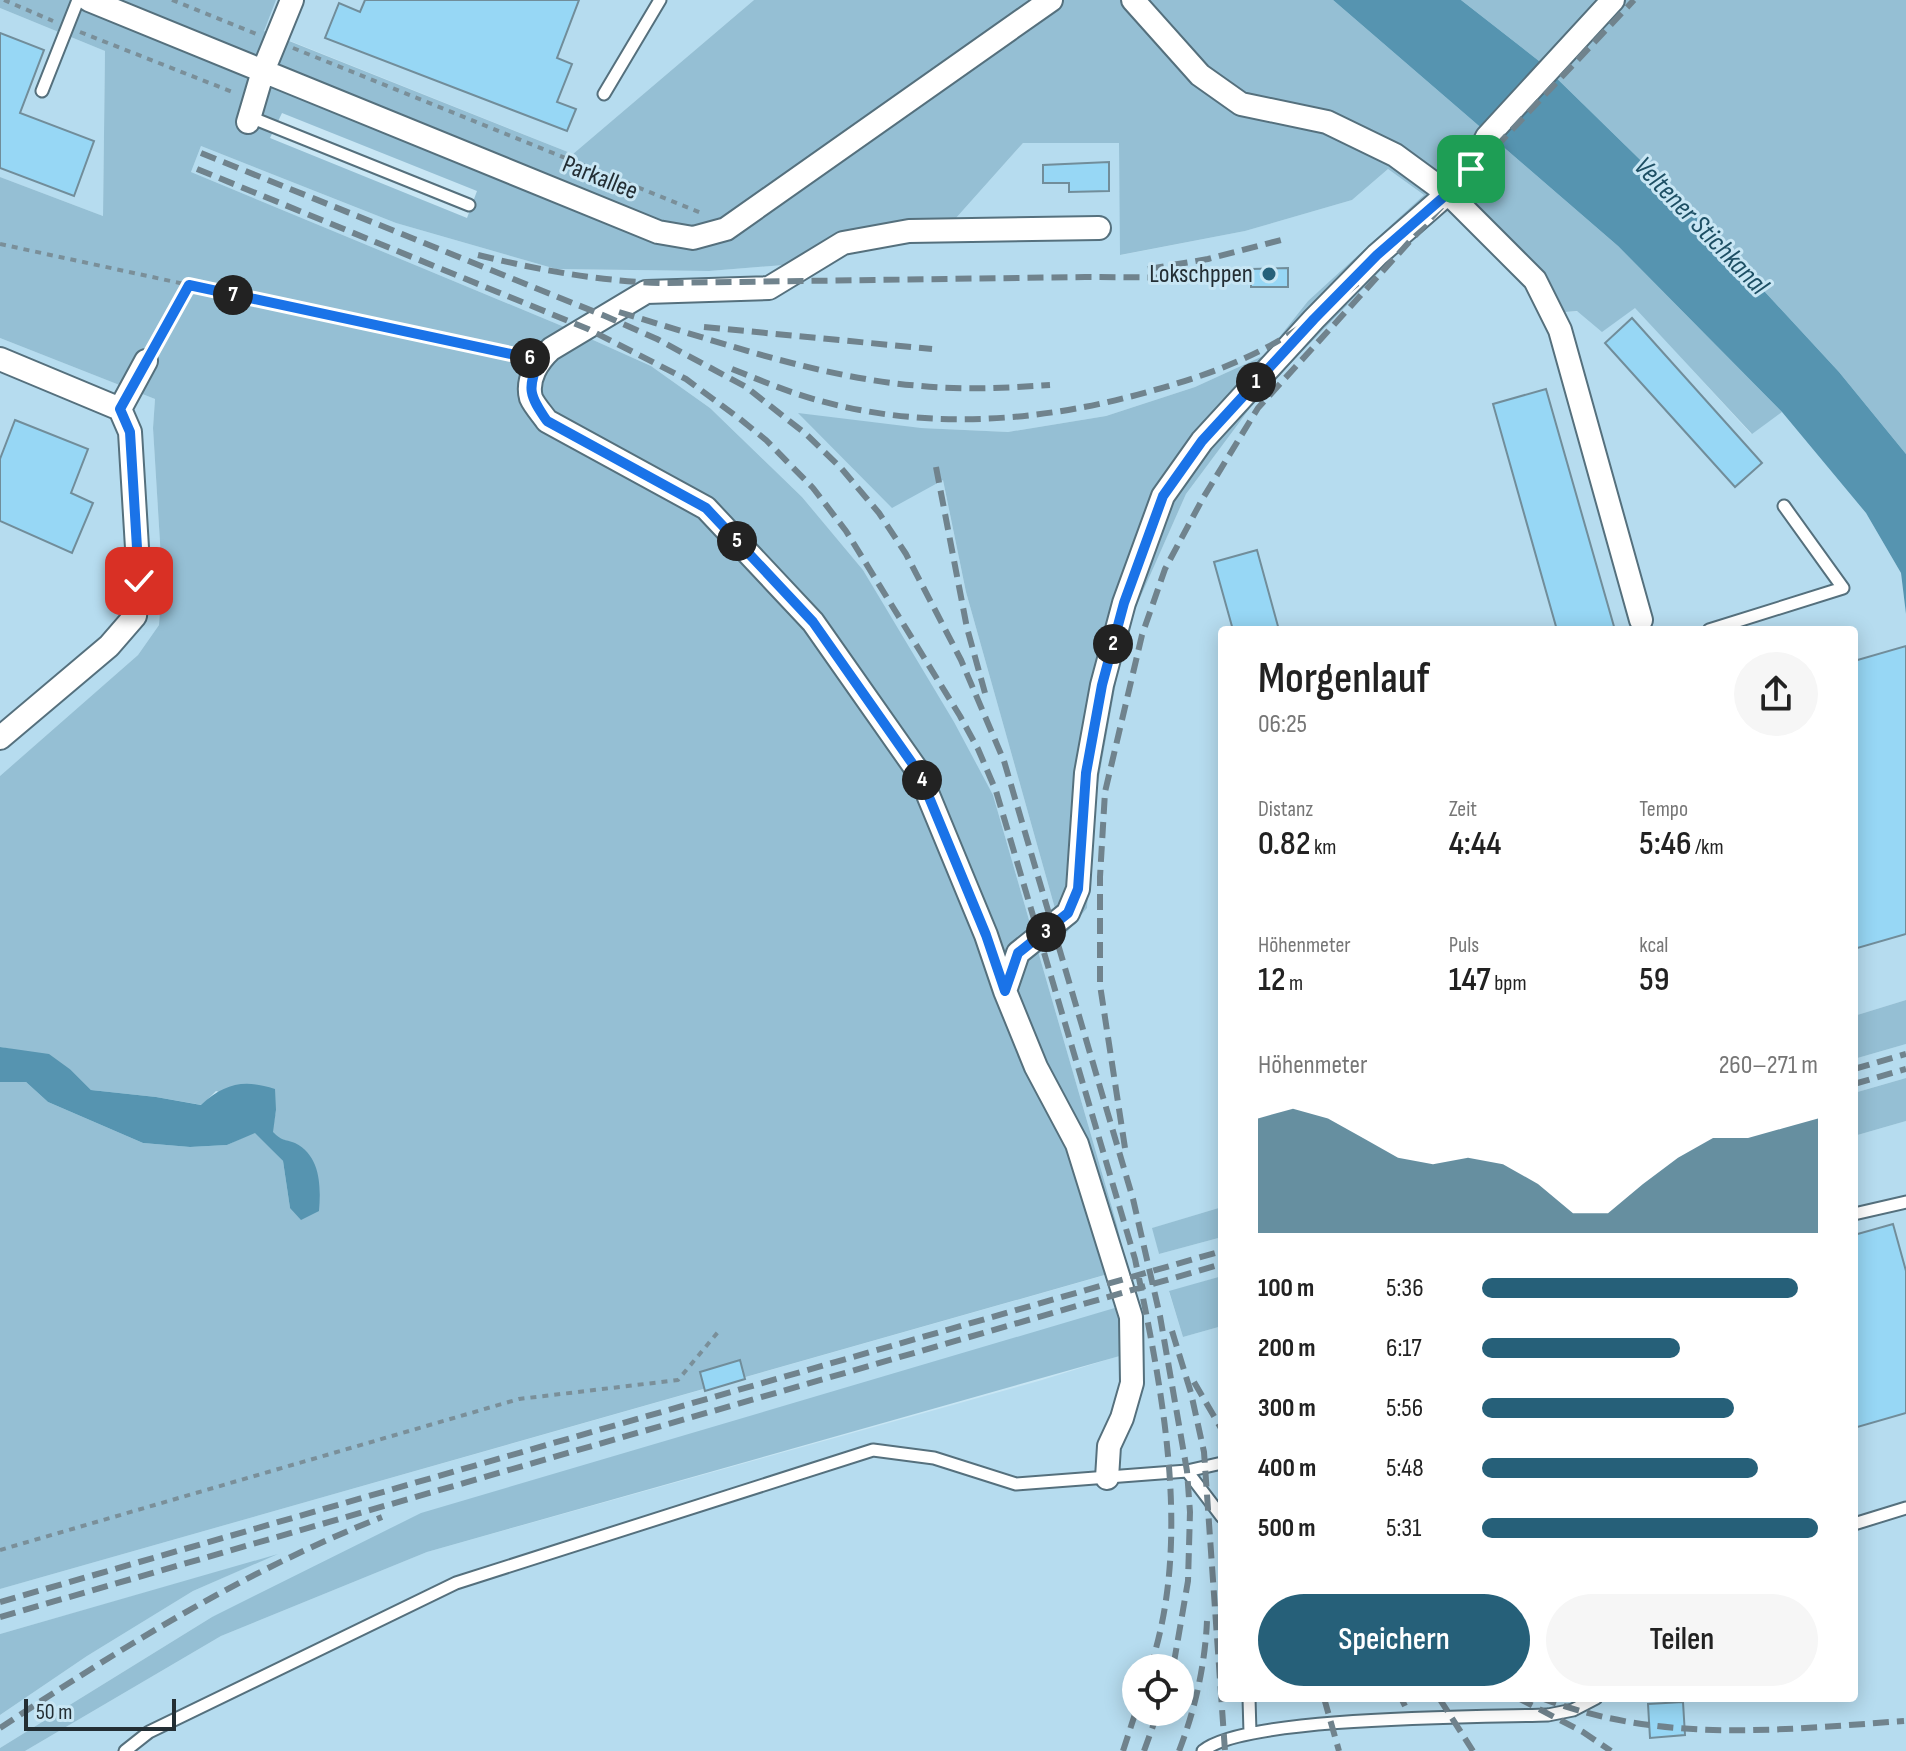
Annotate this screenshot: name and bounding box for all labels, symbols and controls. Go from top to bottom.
pin [1437,135,1505,203]
icon: arrive [1449,147,1493,191]
street label: Parkallee [558,149,642,207]
water label: Veltener Stichkanal [1627,150,1776,302]
place label: Lokschppen [1149,259,1253,290]
marker: Lokschppen [1260,265,1278,283]
pin: 7 [213,275,253,315]
text: 7 [228,281,238,308]
pin: 6 [510,338,550,378]
text: 6 [525,344,535,371]
pin: 1 [1236,362,1276,402]
text: 1 [1252,368,1260,395]
pin: 5 [717,521,757,561]
text: 5 [732,527,742,554]
pin [105,547,173,615]
icon: check [117,559,161,603]
pin: 2 [1093,624,1133,664]
text: 2 [1108,630,1118,657]
text: Morgenlauf [1258,652,1430,705]
button: share [1734,652,1818,736]
text: 06:25 [1258,709,1307,740]
pin: 4 [902,760,942,800]
text: 4 [917,766,927,793]
text: Distanz [1258,796,1313,823]
text: Zeit [1449,796,1477,823]
text: Tempo [1639,796,1688,823]
text: 0.82 [1258,823,1310,864]
text: 4:44 [1449,823,1501,864]
text: 5:46 [1639,823,1692,864]
text: km [1310,834,1336,861]
text: /km [1692,834,1724,861]
pin: 3 [1026,912,1066,952]
text: 3 [1041,918,1051,945]
text: Höhenmeter [1258,932,1351,959]
text: Puls [1449,932,1479,959]
text: kcal [1639,932,1668,959]
text: 12 [1258,959,1286,1000]
text: 147 [1449,959,1491,1000]
text: 59 [1639,959,1669,1000]
text: m [1286,970,1303,997]
text: bpm [1491,970,1527,997]
text: Höhenmeter [1258,1050,1367,1081]
text: 260–271 m [1719,1050,1818,1081]
text: 100 m [1258,1273,1314,1304]
text: 5:36 [1386,1273,1424,1304]
text: 200 m [1258,1333,1315,1364]
text: 6:17 [1386,1333,1422,1364]
text: 300 m [1258,1393,1316,1424]
text: 5:56 [1386,1393,1423,1424]
text: 400 m [1258,1453,1316,1484]
text: 5:48 [1386,1453,1424,1484]
text: 500 m [1258,1513,1315,1544]
text: 5:31 [1386,1513,1421,1544]
button: Speichern [1258,1594,1530,1686]
button: Teilen [1546,1594,1818,1686]
map controls [1122,1654,1194,1726]
button: locate [1122,1654,1194,1726]
scale bar [24,1695,176,1731]
text: 50 m [36,1699,72,1726]

